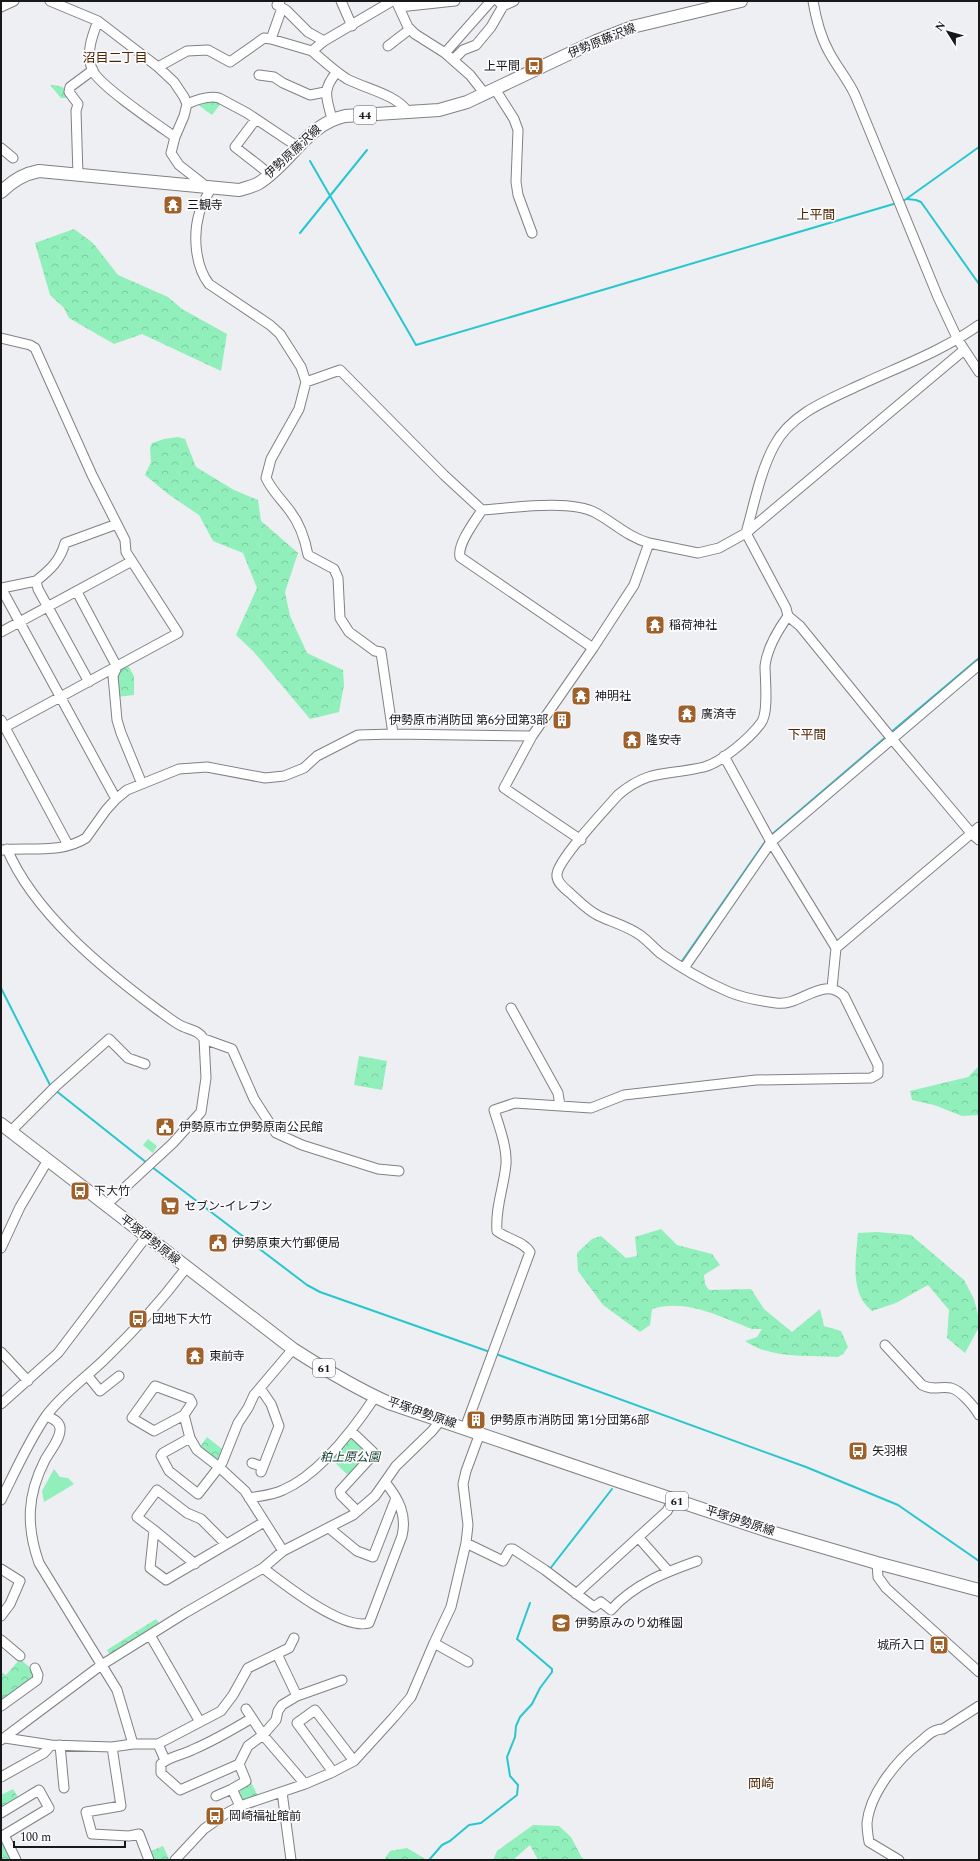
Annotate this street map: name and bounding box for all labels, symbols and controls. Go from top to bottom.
north arrow [928,12,968,52]
text: N [931,18,950,35]
street label: 伊勢原藤沢線 [565,19,639,63]
district label: 沼目二丁目 [82,48,148,68]
bus stop icon: 上平間 [523,55,545,77]
place label: 上平間 [484,57,520,76]
road number: 44 [354,106,376,124]
street label: 伊勢原藤沢線 [260,120,326,184]
temple icon: 三観寺 [162,194,184,216]
place label: 三観寺 [187,196,223,215]
district label: 上平間 [796,205,836,225]
temple icon: 稲荷神社 [644,614,666,636]
place label: 稲荷神社 [669,616,717,635]
temple icon: 神明社 [570,685,592,707]
place label: 神明社 [595,687,631,706]
temple icon: 廣済寺 [676,703,698,725]
place label: 廣済寺 [701,705,737,724]
building icon: 伊勢原市消防団 第6分団第3部 [551,709,573,731]
place label: 伊勢原市消防団 第6分団第3部 [389,711,548,730]
district label: 下平間 [787,725,827,745]
temple icon: 隆安寺 [621,729,643,751]
place label: 隆安寺 [646,731,682,750]
public building icon: 伊勢原市立伊勢原南公民館 [154,1116,176,1138]
place label: 伊勢原市立伊勢原南公民館 [179,1118,323,1137]
bus stop icon: 下大竹 [69,1180,91,1202]
place label: 下大竹 [94,1182,130,1201]
supermarket icon: セブン-イレブン [159,1195,181,1217]
place label: セブン-イレブン [184,1197,273,1216]
street label: 平塚伊勢原線 [116,1210,184,1270]
public building icon: 伊勢原東大竹郵便局 [207,1232,229,1254]
place label: 伊勢原東大竹郵便局 [232,1234,340,1253]
bus stop icon: 団地下大竹 [127,1308,149,1330]
place label: 団地下大竹 [152,1310,212,1329]
temple icon: 東前寺 [184,1345,206,1367]
place label: 東前寺 [209,1347,245,1366]
road number: 61 [313,1359,335,1377]
street label: 平塚伊勢原線 [385,1392,459,1434]
building icon: 伊勢原市消防団 第1分団第6部 [465,1409,487,1431]
place label: 伊勢原市消防団 第1分団第6部 [490,1411,649,1430]
bus stop icon: 矢羽根 [847,1440,869,1462]
place label: 矢羽根 [872,1442,908,1461]
park label: 粕上原公園 [320,1448,382,1467]
road number: 61 [666,1492,688,1510]
street label: 平塚伊勢原線 [703,1501,777,1541]
school or university icon: 伊勢原みのり幼稚園 [550,1612,572,1634]
place label: 伊勢原みのり幼稚園 [575,1614,683,1633]
bus stop icon: 城所入口 [928,1634,950,1656]
place label: 城所入口 [877,1636,925,1655]
district label: 岡崎 [748,1774,774,1794]
bus stop icon: 岡崎福祉館前 [204,1805,226,1827]
place label: 岡崎福祉館前 [229,1807,301,1826]
scale bar [14,1823,125,1849]
text: 100 m [20,1828,51,1847]

